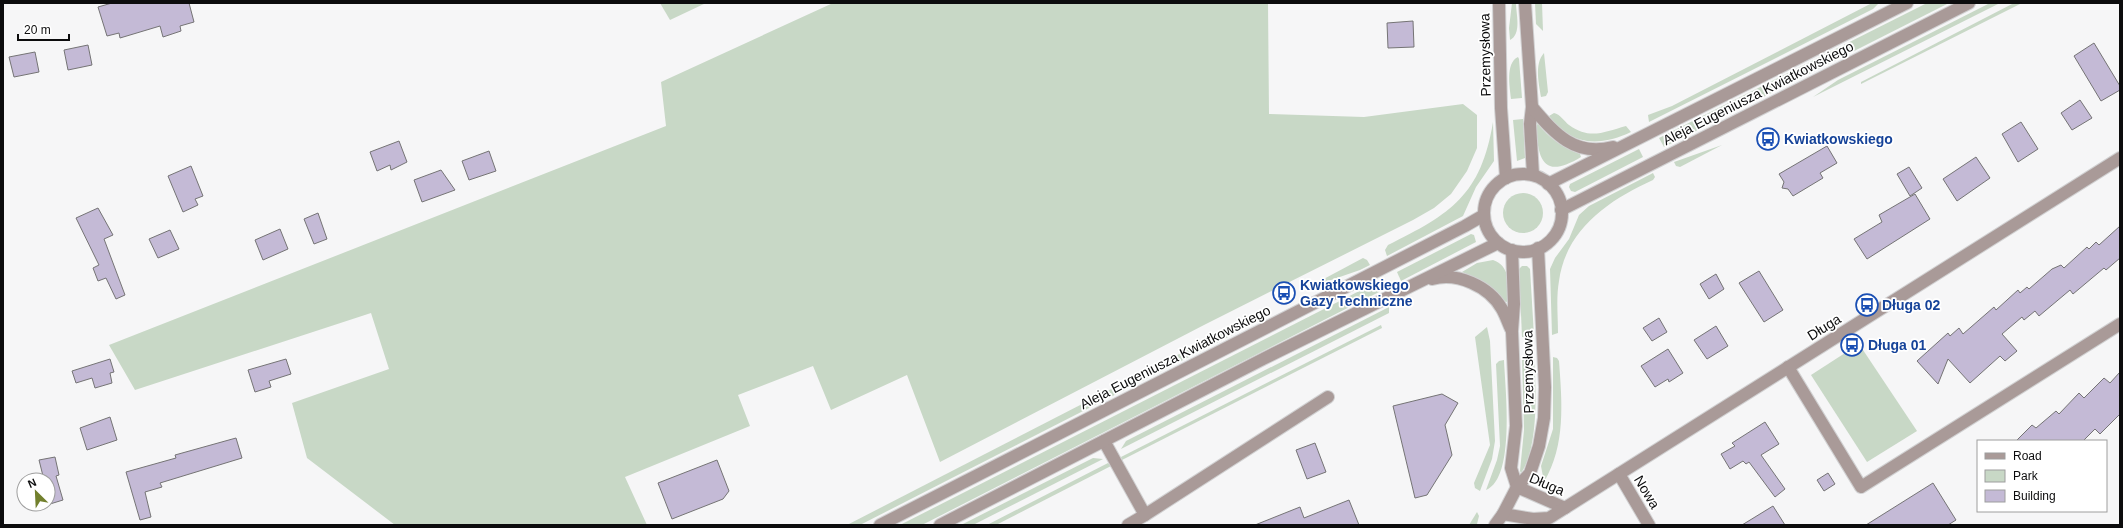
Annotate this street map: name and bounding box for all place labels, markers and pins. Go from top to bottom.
bus stop icon: Kwiatkowskiego [1755,126,1781,152]
place label: Kwiatkowskiego [1784,131,1893,147]
place label: Kwiatkowskiego Gazy Techniczne [1300,277,1413,309]
bus stop icon: Kwiatkowskiego Gazy Techniczne [1271,280,1297,306]
bus stop icon: Długa 02 [1854,292,1880,318]
place label: Długa 02 [1882,297,1941,313]
bus stop icon: Długa 01 [1839,332,1865,358]
place label: Długa 01 [1868,337,1927,353]

